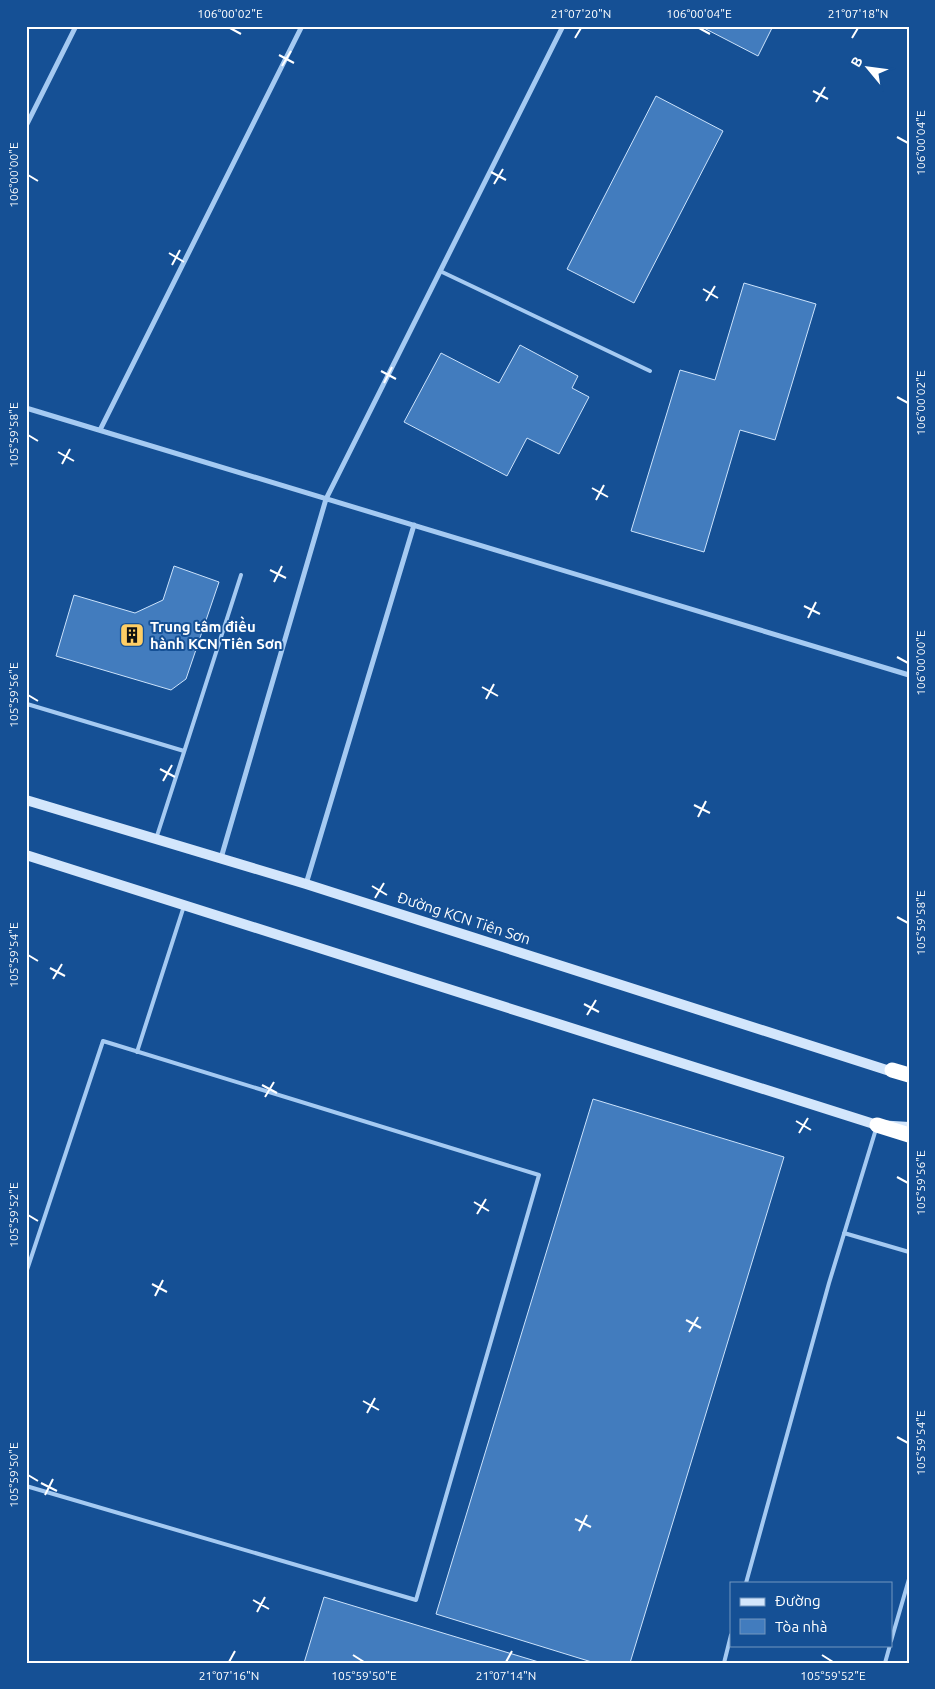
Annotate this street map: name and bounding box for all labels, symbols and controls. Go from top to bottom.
text: 106°00'02"E [197,7,263,20]
text: 21°07'20"N [551,7,611,20]
text: 106°00'04"E [666,7,732,20]
text: 21°07'18"N [828,7,888,20]
north arrow [842,42,892,92]
text: B [847,54,866,70]
text: 106°00'04"E [914,110,927,176]
text: 106°00'00"E [7,142,20,208]
text: 106°00'02"E [914,370,927,436]
text: 105°59'58"E [7,402,20,468]
place label: Trung tâm điều hành KCN Tiên Sơn [150,616,283,652]
building icon: Trung tâm điều hành KCN Tiên Sơn [119,622,145,648]
text: 106°00'00"E [914,630,927,696]
text: 105°59'56"E [7,662,20,728]
street label: Đường KCN Tiên Sơn [395,888,533,948]
text: 105°59'58"E [914,890,927,956]
text: 105°59'54"E [7,922,20,988]
text: 105°59'56"E [914,1150,927,1216]
text: 105°59'52"E [7,1182,20,1248]
text: 105°59'54"E [914,1410,927,1476]
text: 105°59'50"E [7,1442,20,1508]
legend [730,1582,892,1646]
text: Đường [775,1592,821,1609]
text: Tòa nhà [775,1618,827,1635]
text: 21°07'16"N [199,1669,259,1682]
text: 105°59'50"E [331,1669,397,1682]
text: 21°07'14"N [476,1669,536,1682]
text: 105°59'52"E [800,1669,866,1682]

